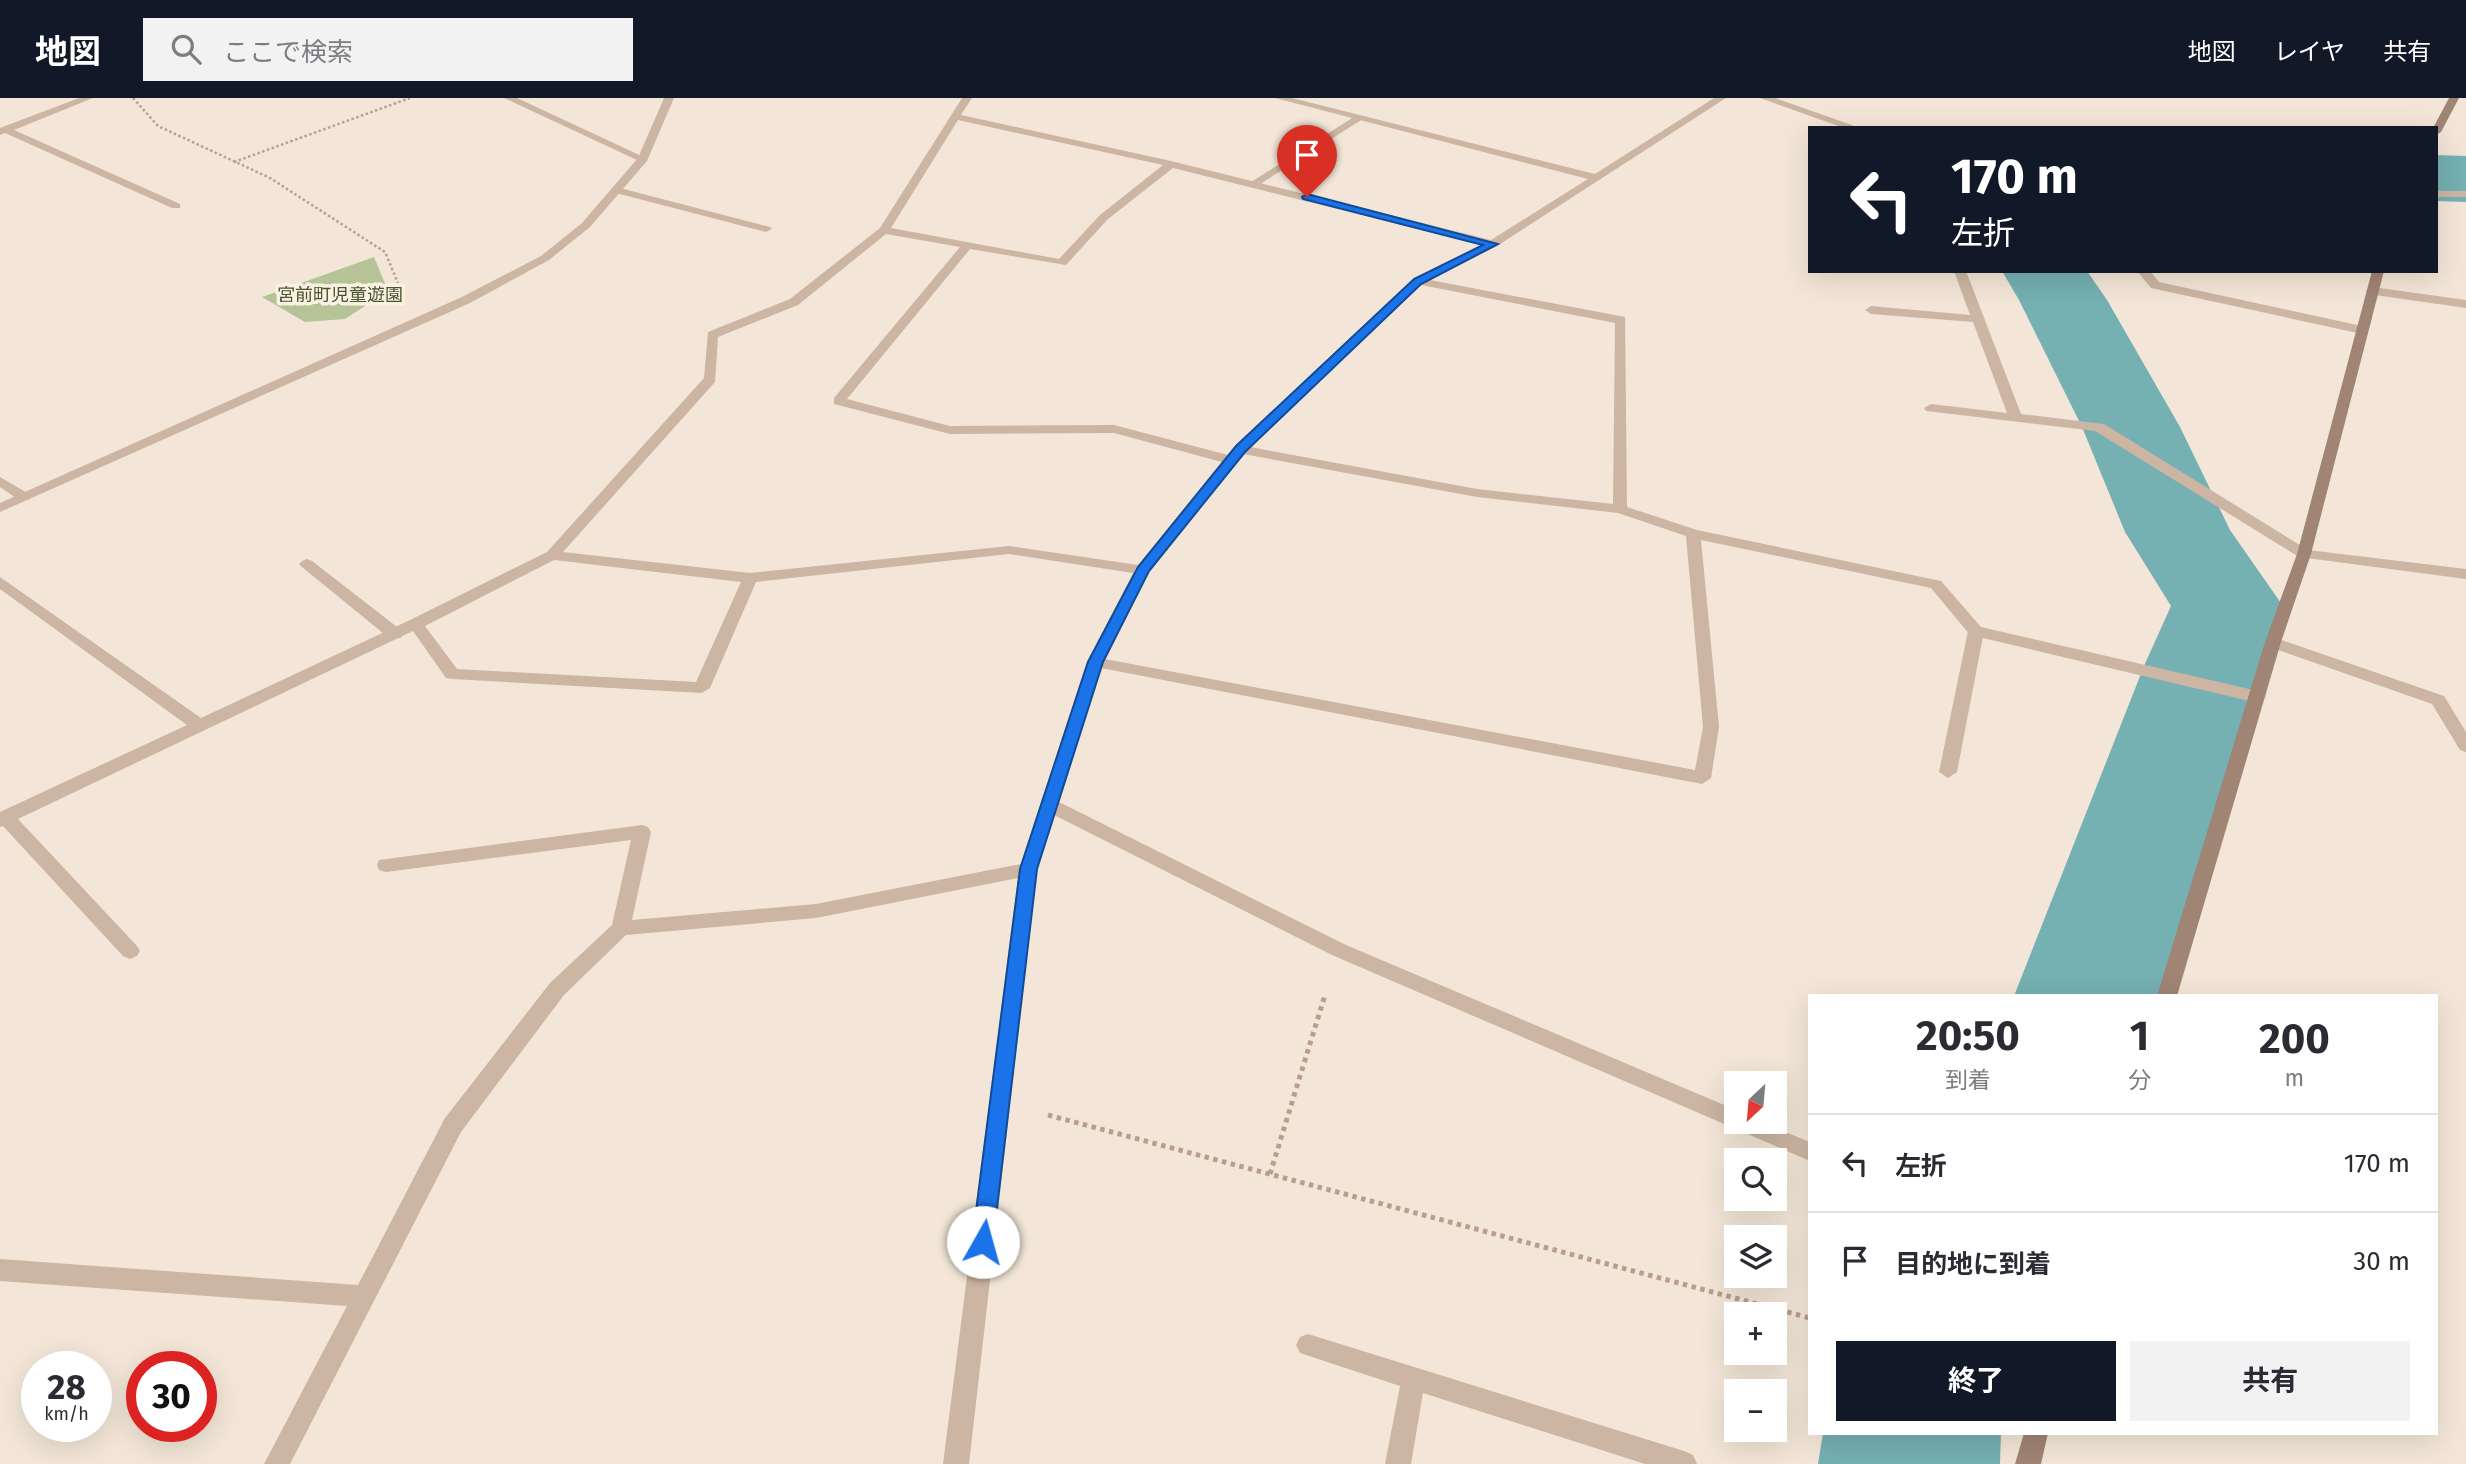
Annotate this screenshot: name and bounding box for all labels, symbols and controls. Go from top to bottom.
search box [143,18,633,81]
icon: search [167,30,205,68]
text: 地図 [35,32,101,72]
text: ここで検索 [223,37,353,68]
text: 地図 [2188,38,2236,66]
text: レイヤ [2274,38,2345,66]
text: 共有 [2383,38,2431,66]
pin [1277,125,1337,197]
icon: arrive [1288,136,1326,174]
text: 170 m [1951,147,2078,206]
icon: left [1836,154,1927,245]
text: 左折 [1951,214,2015,252]
park label: 宮前町児童遊園 [277,284,403,306]
text: 20:50 [1916,1011,2020,1061]
text: 1 [2130,1011,2149,1061]
text: 200 [2259,1014,2330,1064]
text: m [2285,1064,2304,1092]
text: 到着 [1945,1066,1991,1094]
text: 分 [2128,1066,2151,1094]
north arrow [1724,1071,1787,1134]
map controls [1724,1071,1787,1442]
icon: left [1836,1144,1874,1182]
button: search [1724,1148,1787,1211]
text: 170 m [2344,1148,2410,1179]
text: 左折 [1895,1151,1947,1182]
position arrow [946,1205,1020,1279]
button: layers [1724,1225,1787,1288]
icon: arrive [1836,1242,1874,1280]
text: 30 m [2353,1246,2410,1277]
text: 目的地に到着 [1895,1249,2051,1280]
button: + [1724,1302,1787,1365]
button: 終了 [1836,1341,2116,1421]
button: 共有 [2130,1341,2410,1421]
speed limit sign: 30 [126,1351,217,1442]
text: 28 [47,1366,86,1408]
button: − [1724,1379,1787,1442]
text: km/h [44,1403,89,1425]

